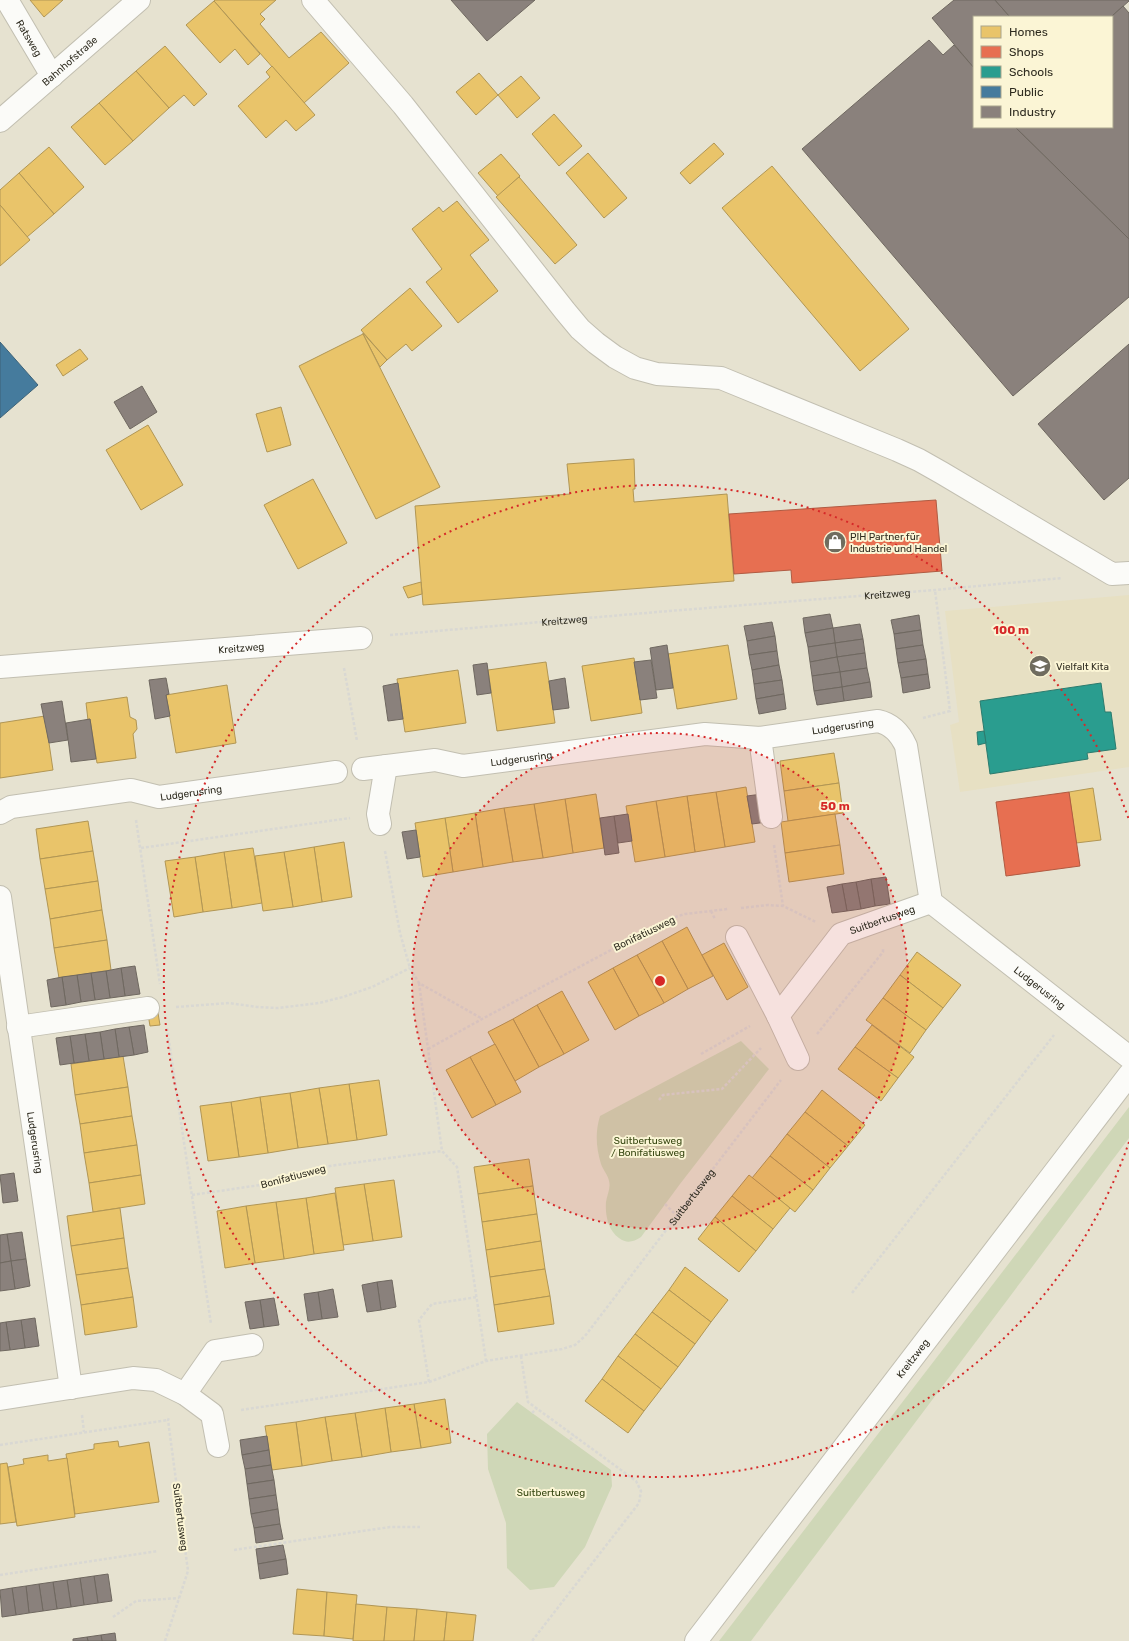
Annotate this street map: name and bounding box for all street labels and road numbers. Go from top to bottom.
street label: Ratsweg [13,18,44,59]
street label: Bahnhofstraße [40,34,101,89]
street label: Kreitzweg [864,587,911,603]
street label: Kreitzweg [541,613,588,629]
street label: Kreitzweg [218,641,265,656]
street label: Ludgerusring [811,717,875,737]
street label: Ludgerusring [490,749,553,769]
street label: Ludgerusring [160,783,223,804]
street label: Suitbertusweg [848,903,917,937]
street label: Bonifatiusweg [612,914,677,954]
street label: Ludgerusring [1011,964,1068,1012]
street label: Ludgerusring [24,1111,45,1174]
street label: Bonifatiusweg [259,1163,327,1191]
street label: Suitbertusweg [667,1167,718,1228]
street label: Kreitzweg [894,1337,932,1381]
street label: Suitbertusweg [170,1483,190,1552]

